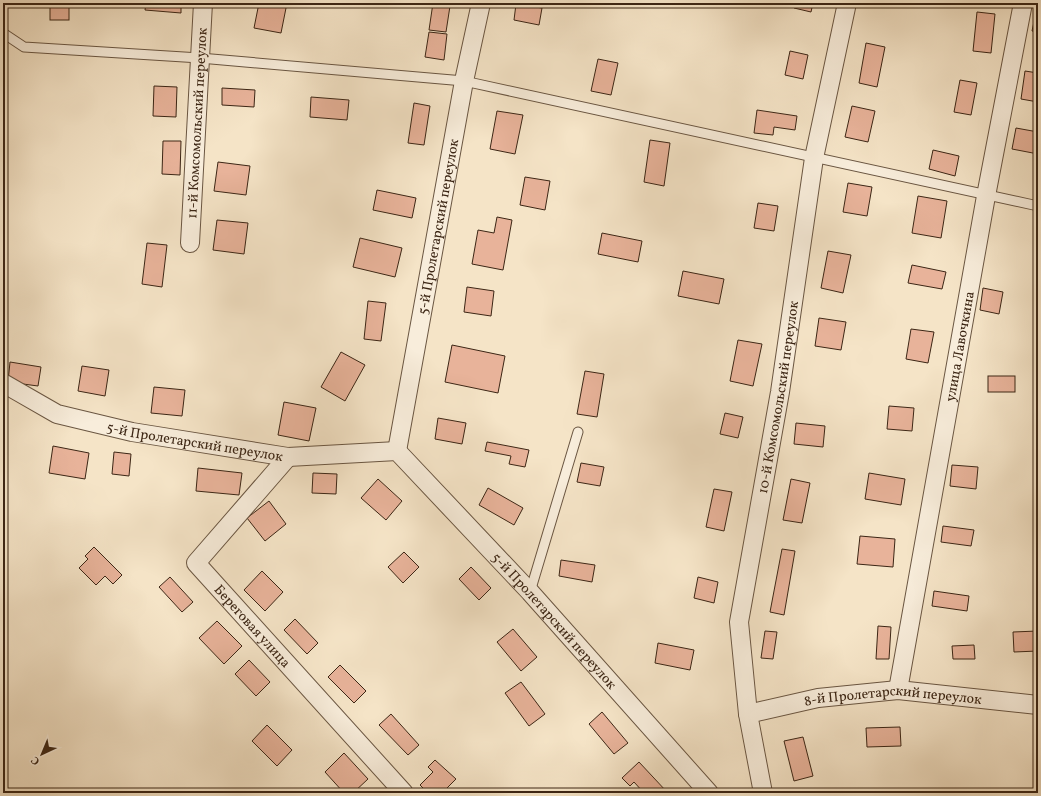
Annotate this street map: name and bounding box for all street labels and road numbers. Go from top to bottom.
street label: 11-й Комсомольский переулок [183,27,213,219]
street label: 5-й Пролетарский переулок [414,137,464,316]
street label: улица Лавочкина [942,290,980,403]
street label: 10-й Комсомольский переулок [754,299,804,495]
street label: 5-й Пролетарский переулок [105,418,285,467]
street label: 5-й Пролетарский переулок [487,549,621,694]
street label: Береговая улица [209,581,294,673]
street label: 8-й Пролетарский переулок [802,682,983,712]

